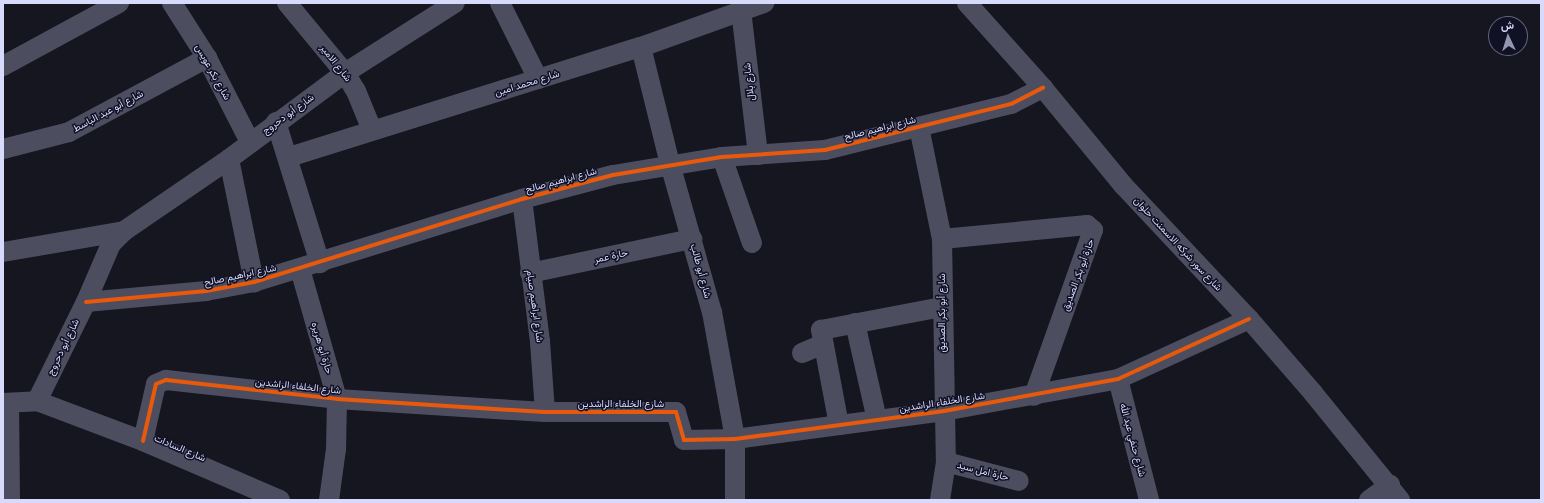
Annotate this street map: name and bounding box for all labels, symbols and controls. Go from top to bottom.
north arrow [1488,16,1528,56]
text: ش [1500,18,1514,31]
street label: شارع بكر عويس [193,42,233,102]
street label: شارع الامير [318,42,354,84]
street label: شارع بلال [741,62,757,102]
street label: شارع محمد امين [493,67,561,99]
street label: شارع أبو عبد الباسط [71,87,145,135]
street label: شارع أبو دحروج [260,91,316,137]
street label: شارع ابراهيم صالح [843,113,917,143]
street label: شارع ابراهيم صالح [524,165,598,195]
street label: شارع سور شركه الاسمنت حلوان [1131,195,1225,293]
street label: حارة أبو بكر الصديق [1059,237,1097,313]
street label: شارع أبو طالب [688,242,714,300]
street label: حارة عمر [593,247,629,265]
street label: شارع ابراهيم صالح [203,261,277,289]
street label: شارع ابراهيم صيام [524,269,546,343]
street label: شارع أبو بكر الصديق [936,273,948,353]
street label: شارع أبو دحروج [44,317,82,377]
street label: حارة أبو هريره [309,321,335,375]
street label: شارع الخلفاء الراشدين [254,376,342,396]
street label: شارع الخلفاء الراشدين [898,389,986,415]
street label: شارع الخلفاء الراشدين [578,398,664,410]
street label: شارع حنفي عبد الله [1117,402,1149,478]
street label: شارع السادات [152,432,208,464]
street label: حارة امل سيد [956,459,1010,483]

